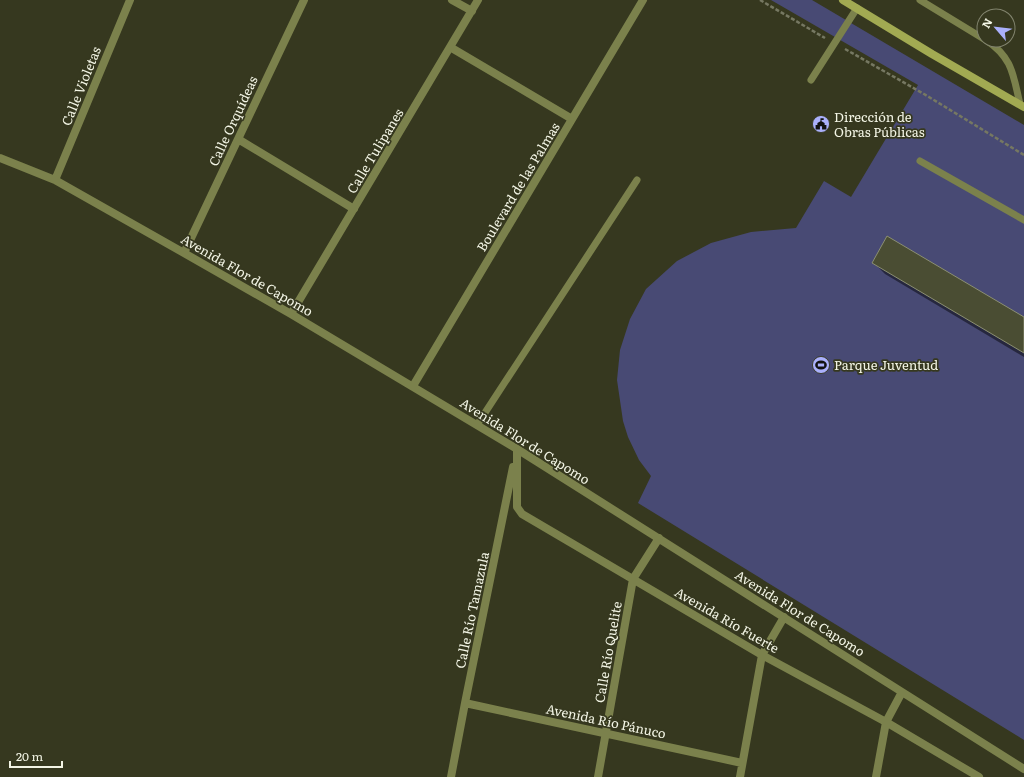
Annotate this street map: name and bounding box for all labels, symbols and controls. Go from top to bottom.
north arrow [976,8,1016,48]
text: N [977,15,996,31]
street label: Calle Violetas [56,43,105,128]
street label: Calle Orquídeas [203,73,262,169]
street label: Calle Tulipanes [342,105,407,197]
place label: Dirección de Obras Públicas [834,107,925,141]
public building icon: Dirección de Obras Públicas [811,114,831,134]
street label: Boulevard de las Palmas [471,119,564,255]
street label: Avenida Flor de Capomo [178,229,317,320]
sports icon: Parque Juventud [811,355,831,375]
place label: Parque Juventud [834,355,938,374]
street label: Avenida Flor de Capomo [457,393,594,489]
street label: Calle Río Tamazula [450,550,493,670]
street label: Avenida Flor de Capomo [732,565,869,661]
street label: Avenida Río Fuerte [672,582,783,657]
street label: Calle Río Quelite [589,599,626,704]
street label: Avenida Río Pánuco [544,699,668,743]
scale bar [10,743,62,769]
text: 20 m [16,747,43,765]

